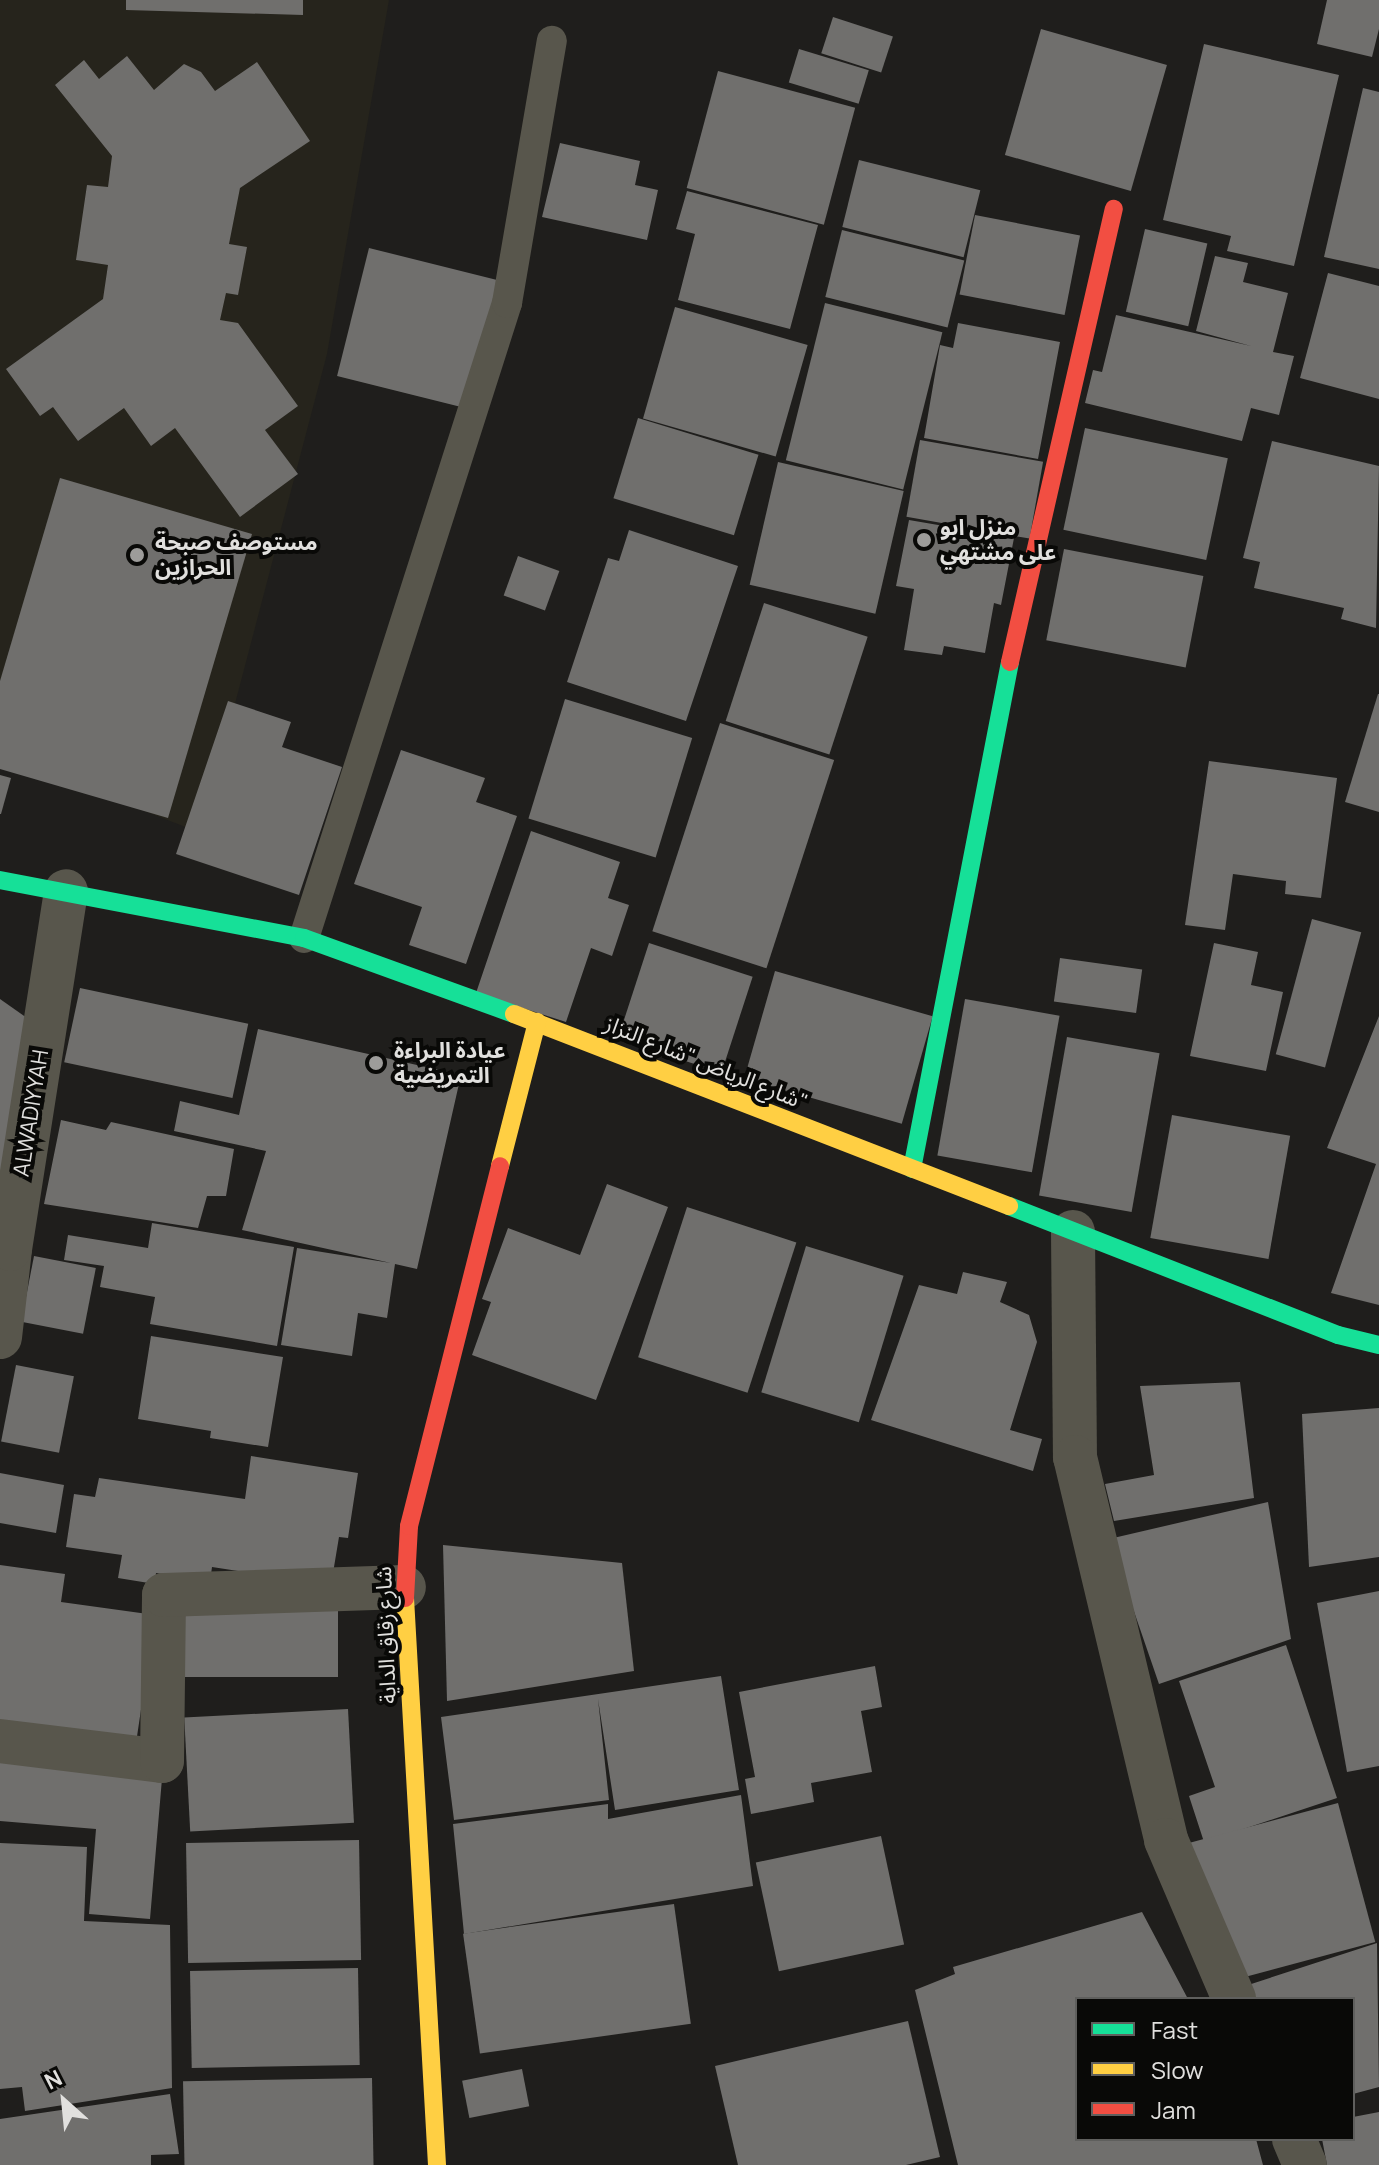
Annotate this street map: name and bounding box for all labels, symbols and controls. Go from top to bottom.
place label: منزل ابو على مشتهي [940,514,1056,566]
place label: مستوصف صبحة الحرازين [155,529,318,580]
marker: منزل ابو على مشتهي [915,531,933,549]
marker: مستوصف صبحة الحرازين [126,544,148,566]
street label: شارع الرياض "شارع النزاز" [601,1010,811,1116]
place label: عيادة البراءة التمريضية [394,1037,505,1088]
street label: ALWADIYYAH [8,1048,54,1178]
marker: عيادة البراءة التمريضية [365,1052,387,1074]
street label: شارع زقاق الداية [370,1566,402,1704]
legend [1075,1997,1355,2141]
text: Fast [1151,2013,1198,2046]
text: Slow [1151,2053,1204,2086]
north arrow [24,2061,104,2141]
text: N [39,2063,67,2097]
text: Jam [1151,2093,1196,2126]

